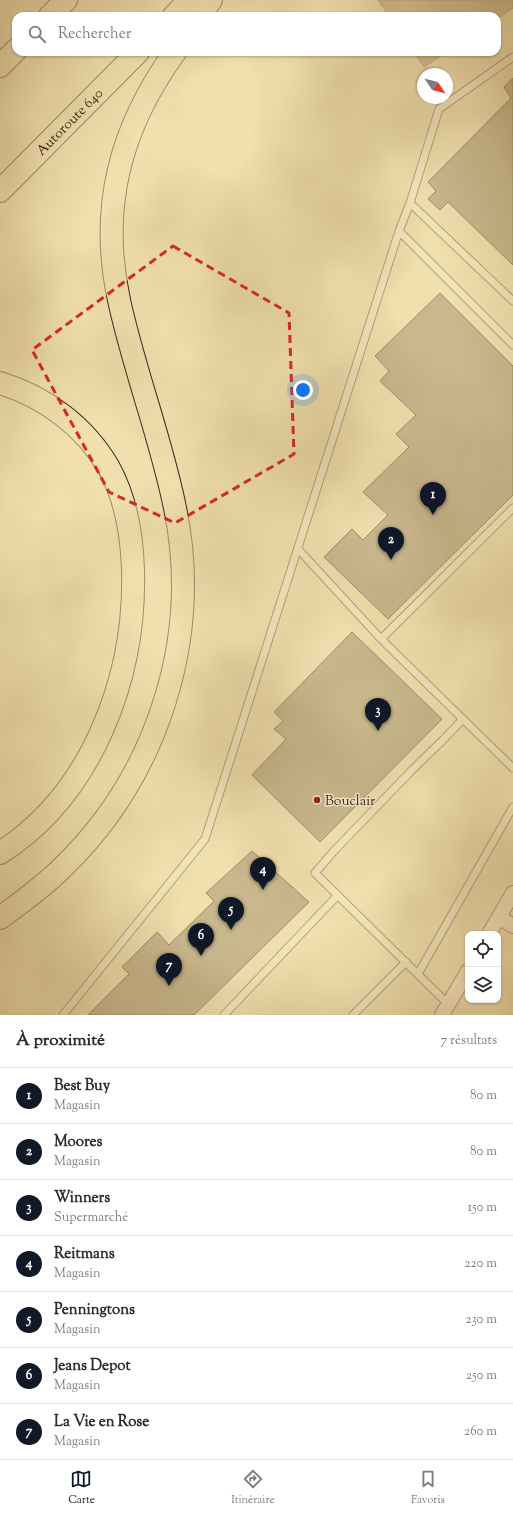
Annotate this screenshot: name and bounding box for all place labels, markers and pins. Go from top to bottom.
pin: 1 [420,482,446,515]
pin: 2 [378,527,404,560]
pin: 3 [365,698,391,731]
place label: Bouclair [325,792,376,812]
marker: Bouclair [312,795,322,805]
pin: 4 [250,857,276,890]
pin: 5 [218,897,244,930]
pin: 6 [188,923,214,956]
pin: 7 [156,953,182,986]

